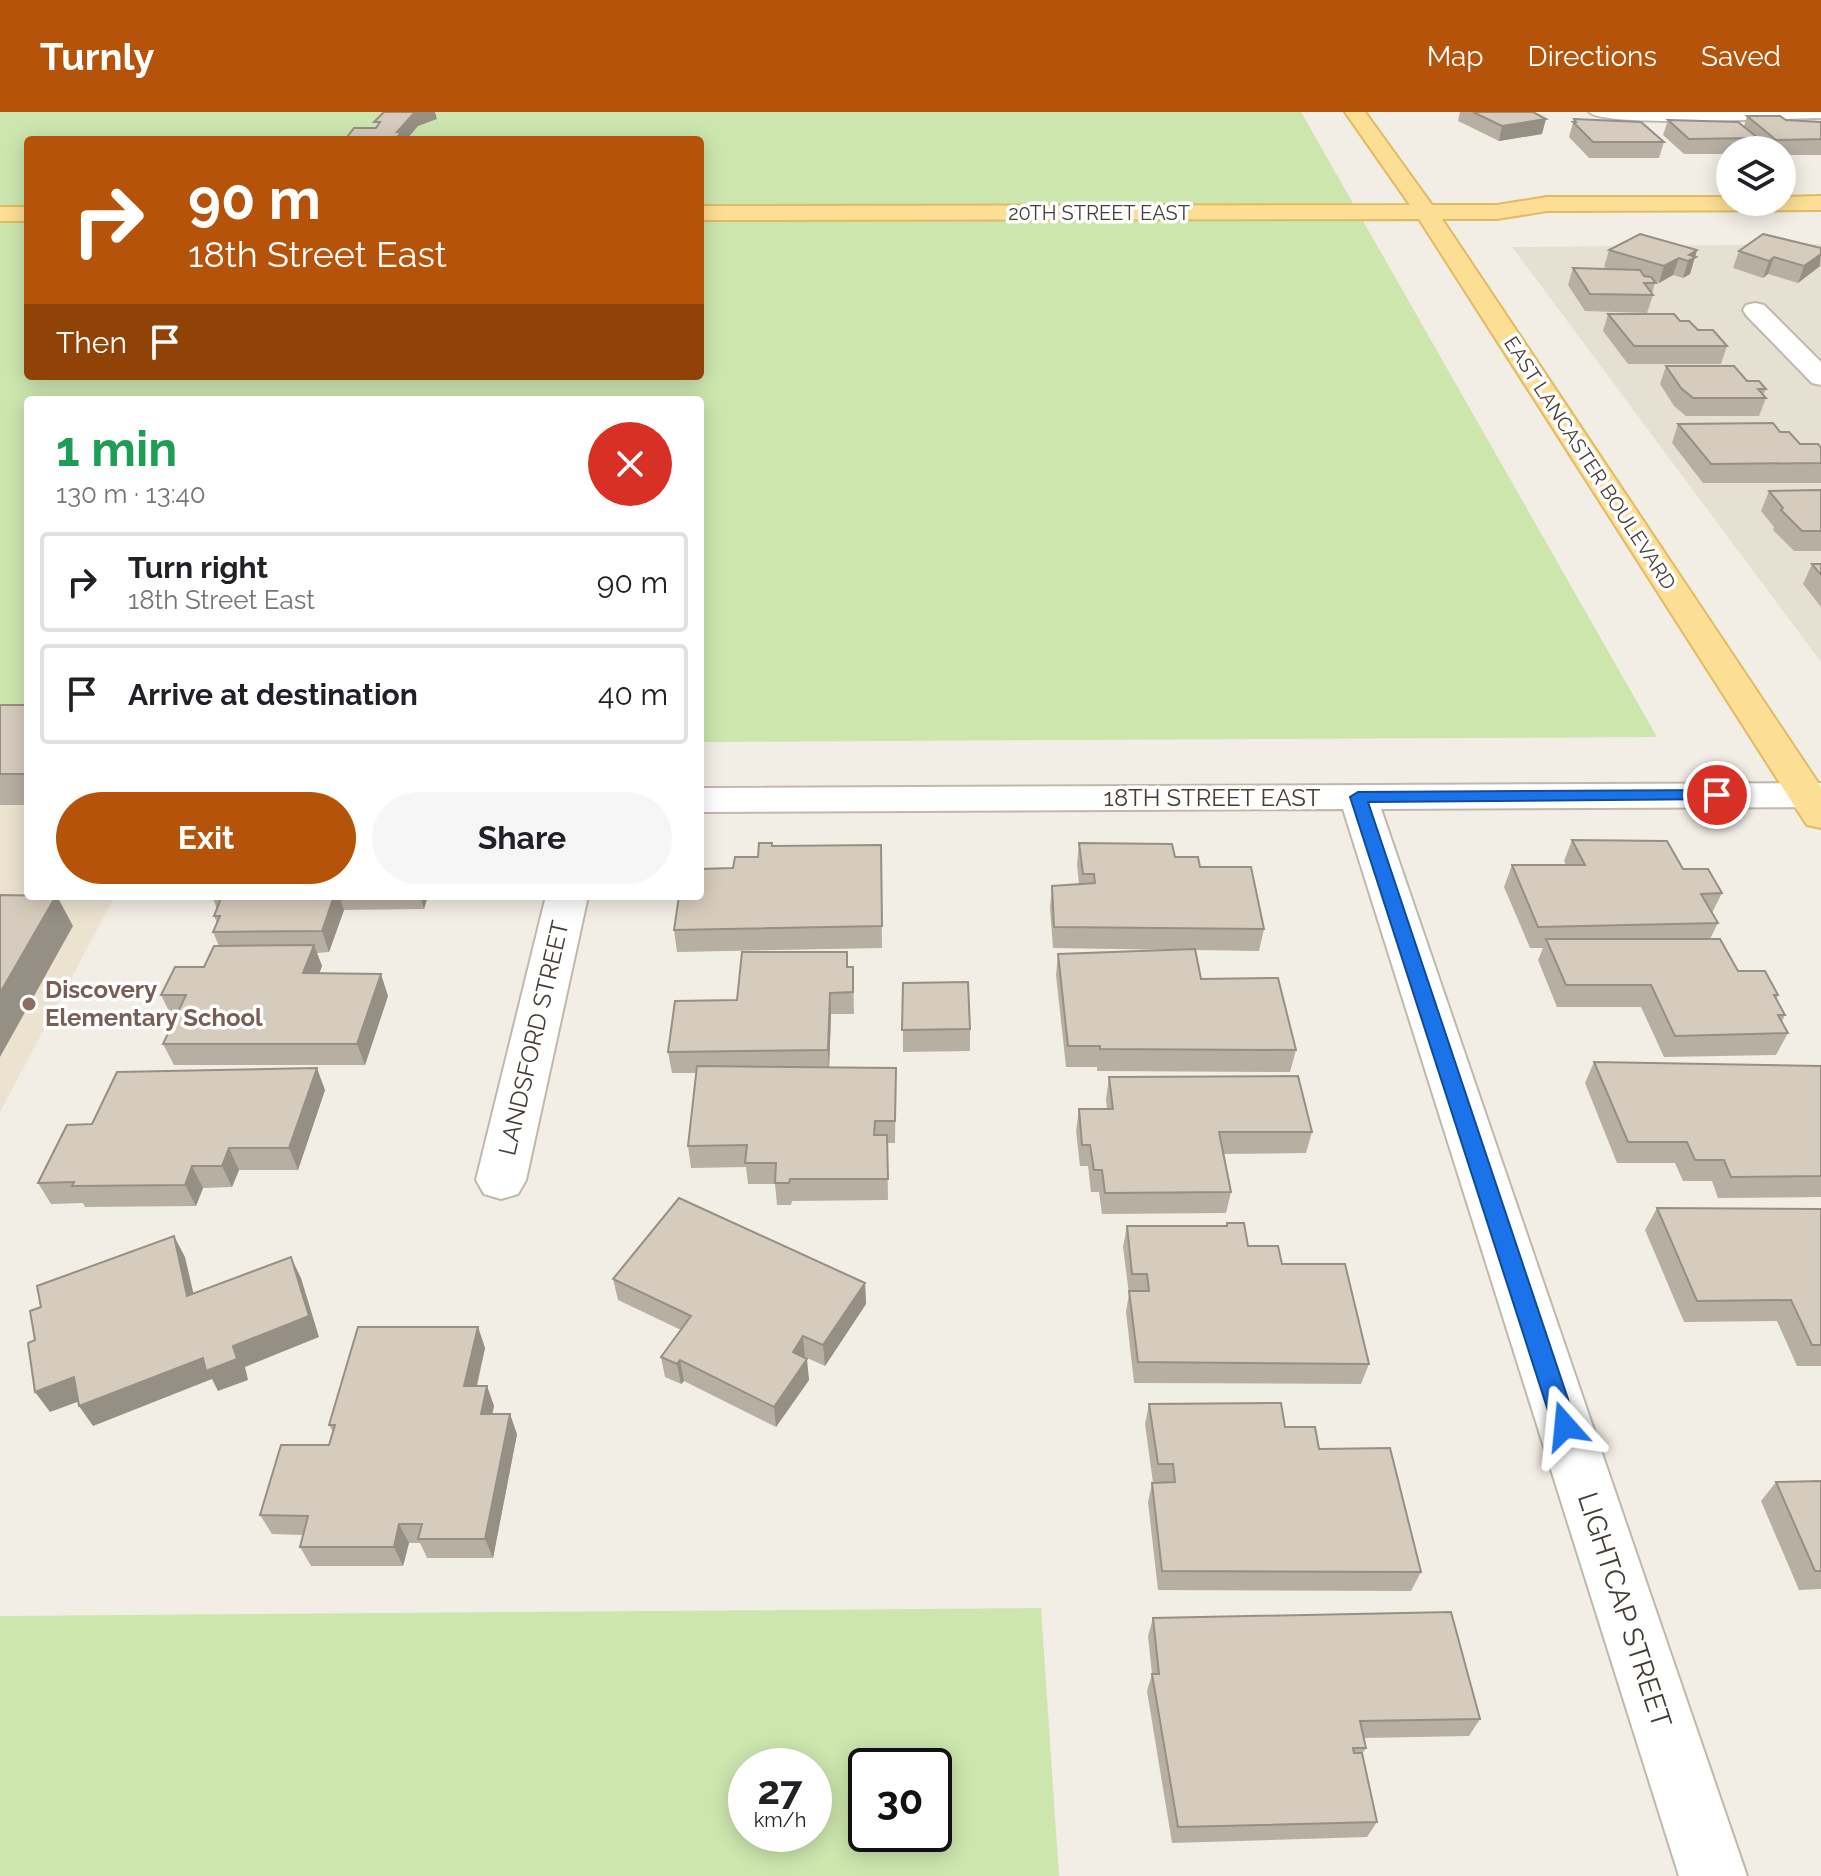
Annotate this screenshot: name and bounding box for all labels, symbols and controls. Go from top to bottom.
text: Turnly [40,34,154,79]
text: Map [1427,40,1484,73]
text: Directions [1528,40,1657,73]
text: Saved [1701,40,1781,73]
map controls [1716,136,1796,216]
button: layers [1716,136,1796,216]
text: 90 m [188,166,321,232]
icon: right [56,168,160,272]
street label: 20TH STREET EAST [1008,201,1190,225]
text: 18th Street East [188,233,447,275]
icon: arrive [143,320,187,364]
text: Then [56,325,127,360]
street label: EAST LANCASTER BOULEVARD [1499,332,1681,594]
text: 1 min [56,421,177,477]
button: close [588,422,672,506]
text: 130 m · 13:40 [56,479,206,509]
text: Turn right [128,550,268,585]
icon: right [60,560,104,604]
text: 90 m [597,565,668,600]
text: 18th Street East [128,585,315,615]
icon: arrive [60,672,104,716]
text: Arrive at destination [128,677,418,712]
text: 40 m [598,677,668,712]
pin [1683,761,1751,829]
icon: arrive [1695,773,1739,817]
street label: 18TH STREET EAST [1104,783,1321,812]
button: Exit [56,792,356,884]
button: Share [372,792,672,884]
street label: LANDSFORD STREET [492,917,575,1158]
place label: Discovery Elementary School [45,975,263,1032]
marker: Discovery Elementary School [20,995,38,1013]
position arrow [1523,1384,1607,1468]
street label: LIGHTCAP STREET [1571,1488,1678,1732]
speed limit sign: 30 [848,1748,952,1852]
text: 27 [757,1766,802,1813]
text: km/h [754,1808,806,1832]

